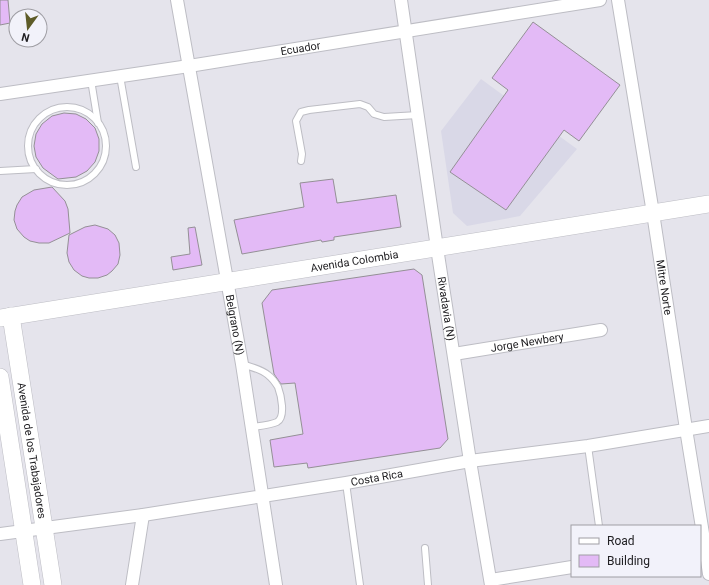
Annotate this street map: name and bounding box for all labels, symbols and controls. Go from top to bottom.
north arrow [8,8,48,48]
text: N [20,30,31,44]
street label: Ecuador [280,38,322,58]
street label: Avenida Colombia [310,248,399,274]
street label: Mitre Norte [654,259,675,316]
street label: Rivadavia (N) [435,276,458,342]
street label: Belgrano (N) [223,293,247,356]
street label: Jorge Newbery [490,330,565,354]
street label: Avenida de los Trabajadores [15,381,49,520]
street label: Costa Rica [350,467,404,489]
legend [571,525,701,577]
text: Road [607,534,635,548]
text: Building [607,554,650,568]

